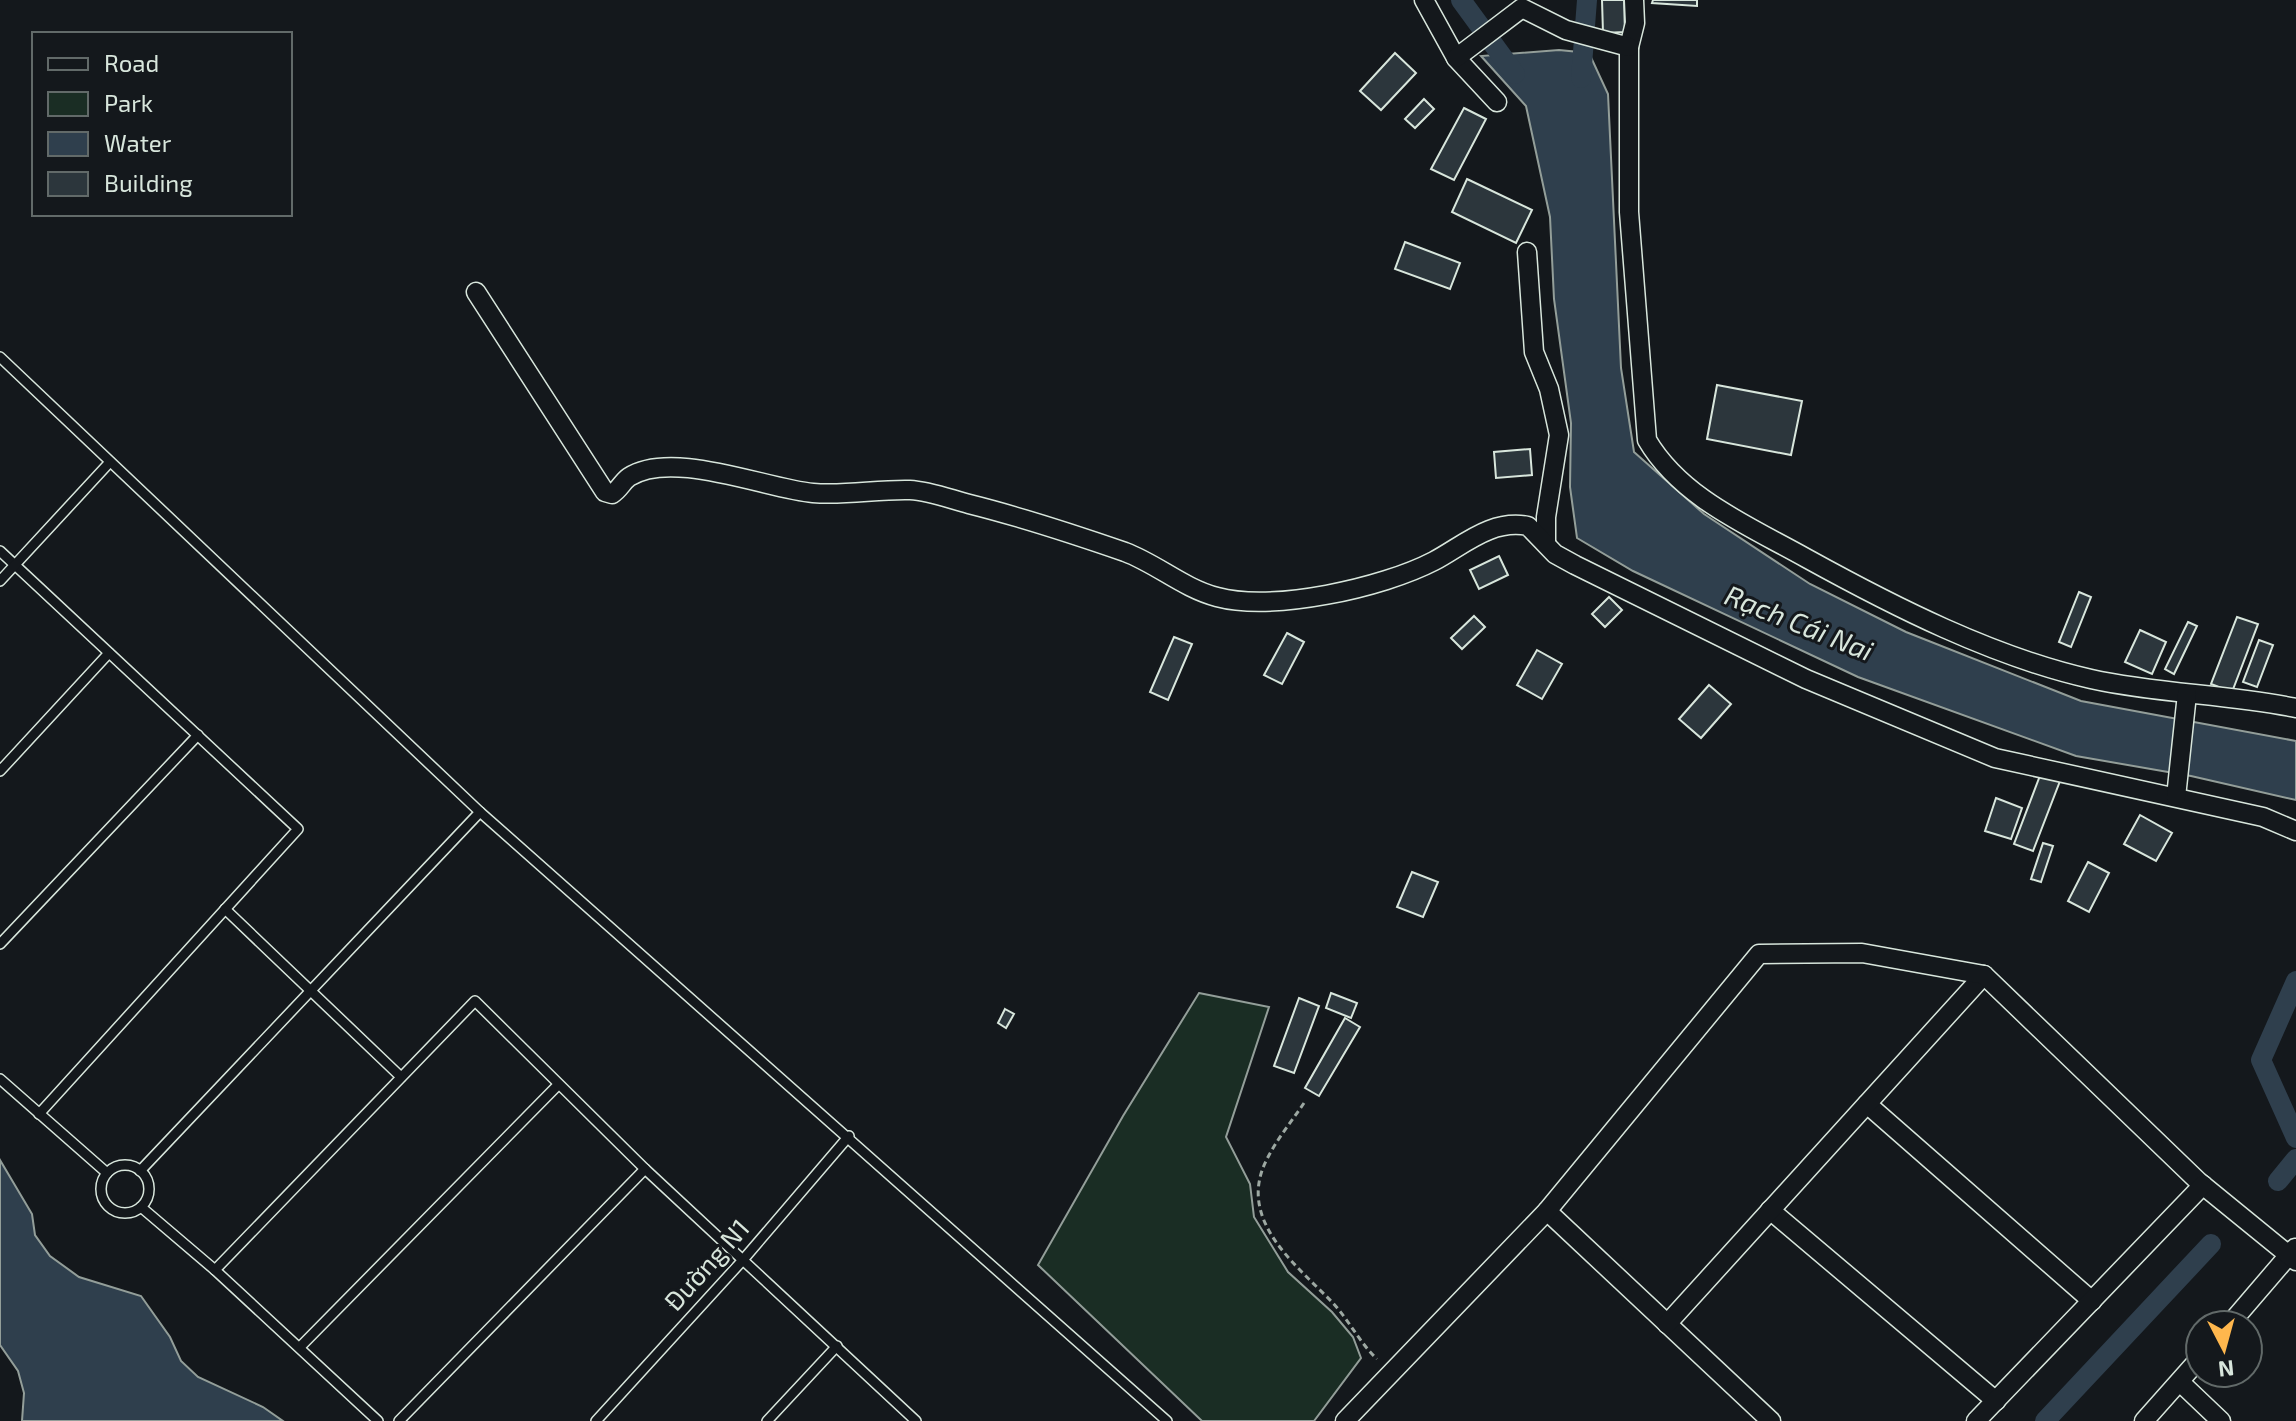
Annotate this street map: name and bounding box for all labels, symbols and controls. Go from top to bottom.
legend [32,32,292,216]
text: Road [104,48,159,77]
text: Park [104,88,153,117]
text: Water [104,128,172,157]
text: Building [104,168,193,197]
water label: Rạch Cái Nai [1720,577,1878,667]
street label: Đường N1 [657,1212,755,1316]
north arrow [2184,1309,2264,1389]
text: N [2217,1356,2235,1384]

